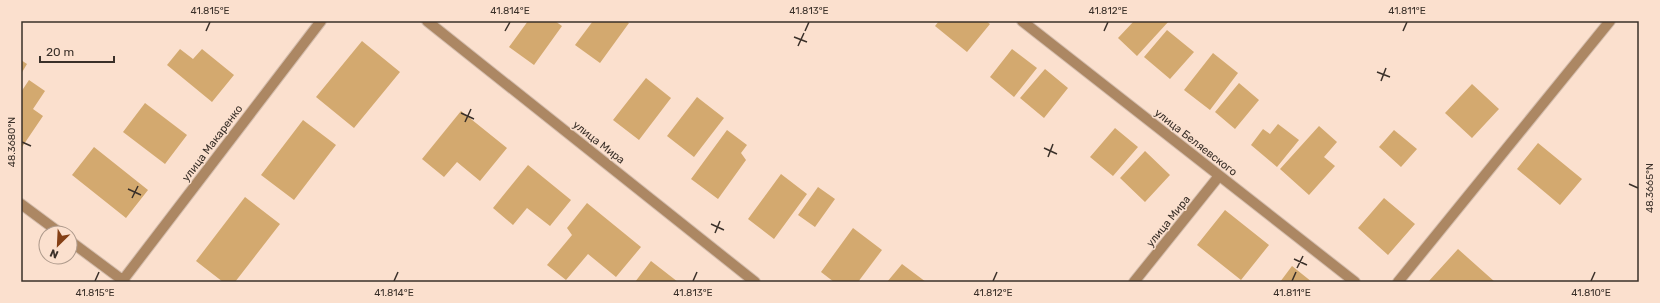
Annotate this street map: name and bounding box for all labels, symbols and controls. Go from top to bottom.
text: 41.815°E [190,5,230,17]
text: 41.814°E [490,5,530,17]
text: 41.813°E [789,5,829,17]
text: 41.812°E [1088,5,1128,17]
text: 41.811°E [1388,5,1426,17]
scale bar [40,38,114,64]
text: 20 m [46,45,74,59]
street label: улица Макаренко [179,102,245,184]
street label: улица Беляевского [1152,106,1240,179]
text: 48.3680°N [6,117,18,167]
street label: улица Мира [570,118,627,167]
text: 48.3665°N [1644,163,1656,213]
street label: улица Мира [1144,193,1193,250]
north arrow [38,225,78,265]
text: N [48,246,60,261]
text: 41.815°E [75,287,115,299]
text: 41.814°E [374,287,414,299]
text: 41.813°E [673,287,713,299]
text: 41.812°E [973,287,1013,299]
text: 41.811°E [1273,287,1311,299]
text: 41.810°E [1571,287,1611,299]

